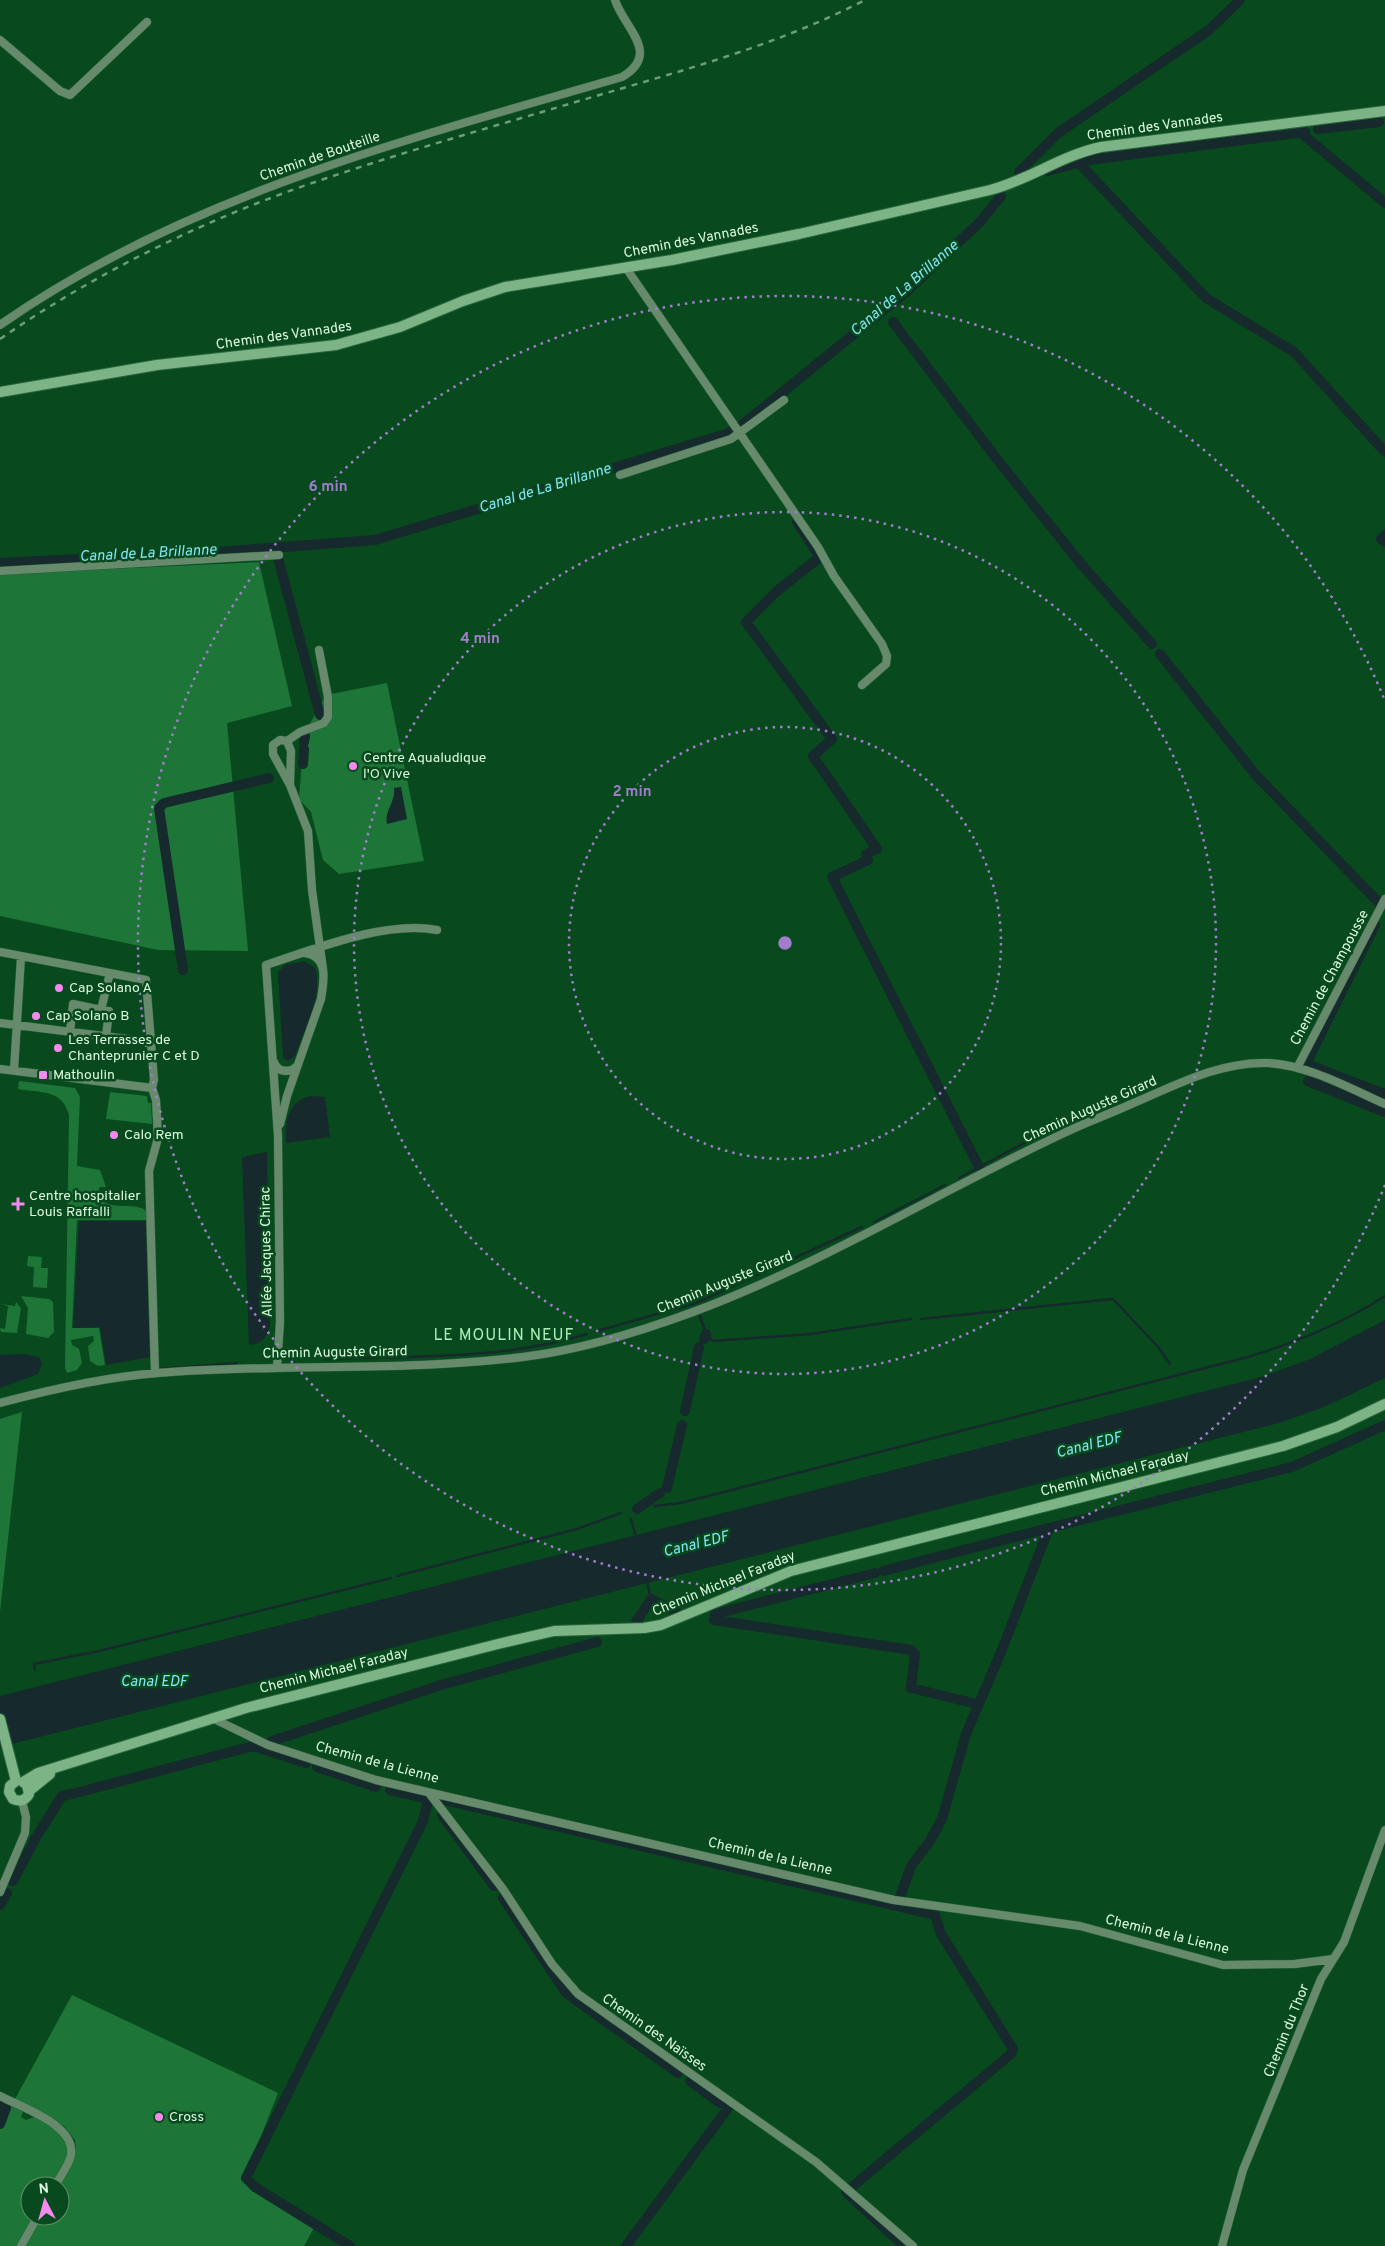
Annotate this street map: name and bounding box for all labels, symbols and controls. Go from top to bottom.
street label: Chemin des Vannades [1086,109,1224,145]
street label: Chemin de Bouteille [258,128,382,186]
street label: Chemin des Vannades [622,220,760,262]
water label: Canal de La Brillanne [847,237,963,341]
street label: Chemin des Vannades [215,318,353,354]
water label: Canal de La Brillanne [477,460,614,518]
text: 6 min [308,478,348,497]
water label: Canal de La Brillanne [79,541,217,567]
text: 4 min [460,630,500,649]
place label: Centre Aqualudique l'O Vive [363,750,486,783]
marker: Centre Aqualudique l'O Vive [347,760,359,772]
text: 2 min [612,783,652,802]
street label: Chemin de Champousse [1287,907,1373,1049]
centre of rings [776,934,794,952]
place label: Cap Solano A [69,980,152,997]
marker: Cap Solano A [53,982,65,994]
place label: Cap Solano B [46,1008,129,1025]
marker: Cap Solano B [30,1010,42,1022]
place label: Les Terrasses de Chanteprunier C et D [68,1032,200,1065]
marker: Les Terrasses de Chanteprunier C et D [52,1042,64,1054]
place label: Mathoulin [53,1067,115,1084]
marker: Mathoulin [37,1069,49,1081]
street label: Chemin Auguste Girard [1020,1073,1160,1147]
place label: Calo Rem [124,1127,184,1144]
marker: Calo Rem [108,1129,120,1141]
street label: Allée Jacques Chirac [257,1187,277,1317]
place label: Centre hospitalier Louis Raffalli [29,1188,141,1221]
marker: Centre hospitalier Louis Raffalli [11,1197,25,1211]
street label: Chemin Auguste Girard [655,1248,795,1318]
district label: LE MOULIN NEUF [433,1326,575,1346]
street label: Chemin Auguste Girard [262,1343,408,1363]
water label: Canal EDF [1054,1428,1126,1463]
street label: Chemin Michael Faraday [1039,1447,1191,1501]
water label: Canal EDF [661,1527,733,1562]
street label: Chemin Michael Faraday [650,1547,798,1621]
street label: Chemin Michael Faraday [258,1644,410,1698]
water label: Canal EDF [121,1673,189,1692]
street label: Chemin de la Lienne [313,1738,441,1788]
street label: Chemin de la Lienne [706,1834,834,1880]
street label: Chemin de la Lienne [1103,1911,1231,1959]
street label: Chemin du Thor [1261,1981,1314,2080]
street label: Chemin des Naïsses [598,1991,710,2075]
place label: Cross [169,2109,204,2126]
marker: Cross [153,2111,165,2123]
north arrow [20,2176,70,2226]
text: N [38,2181,50,2199]

